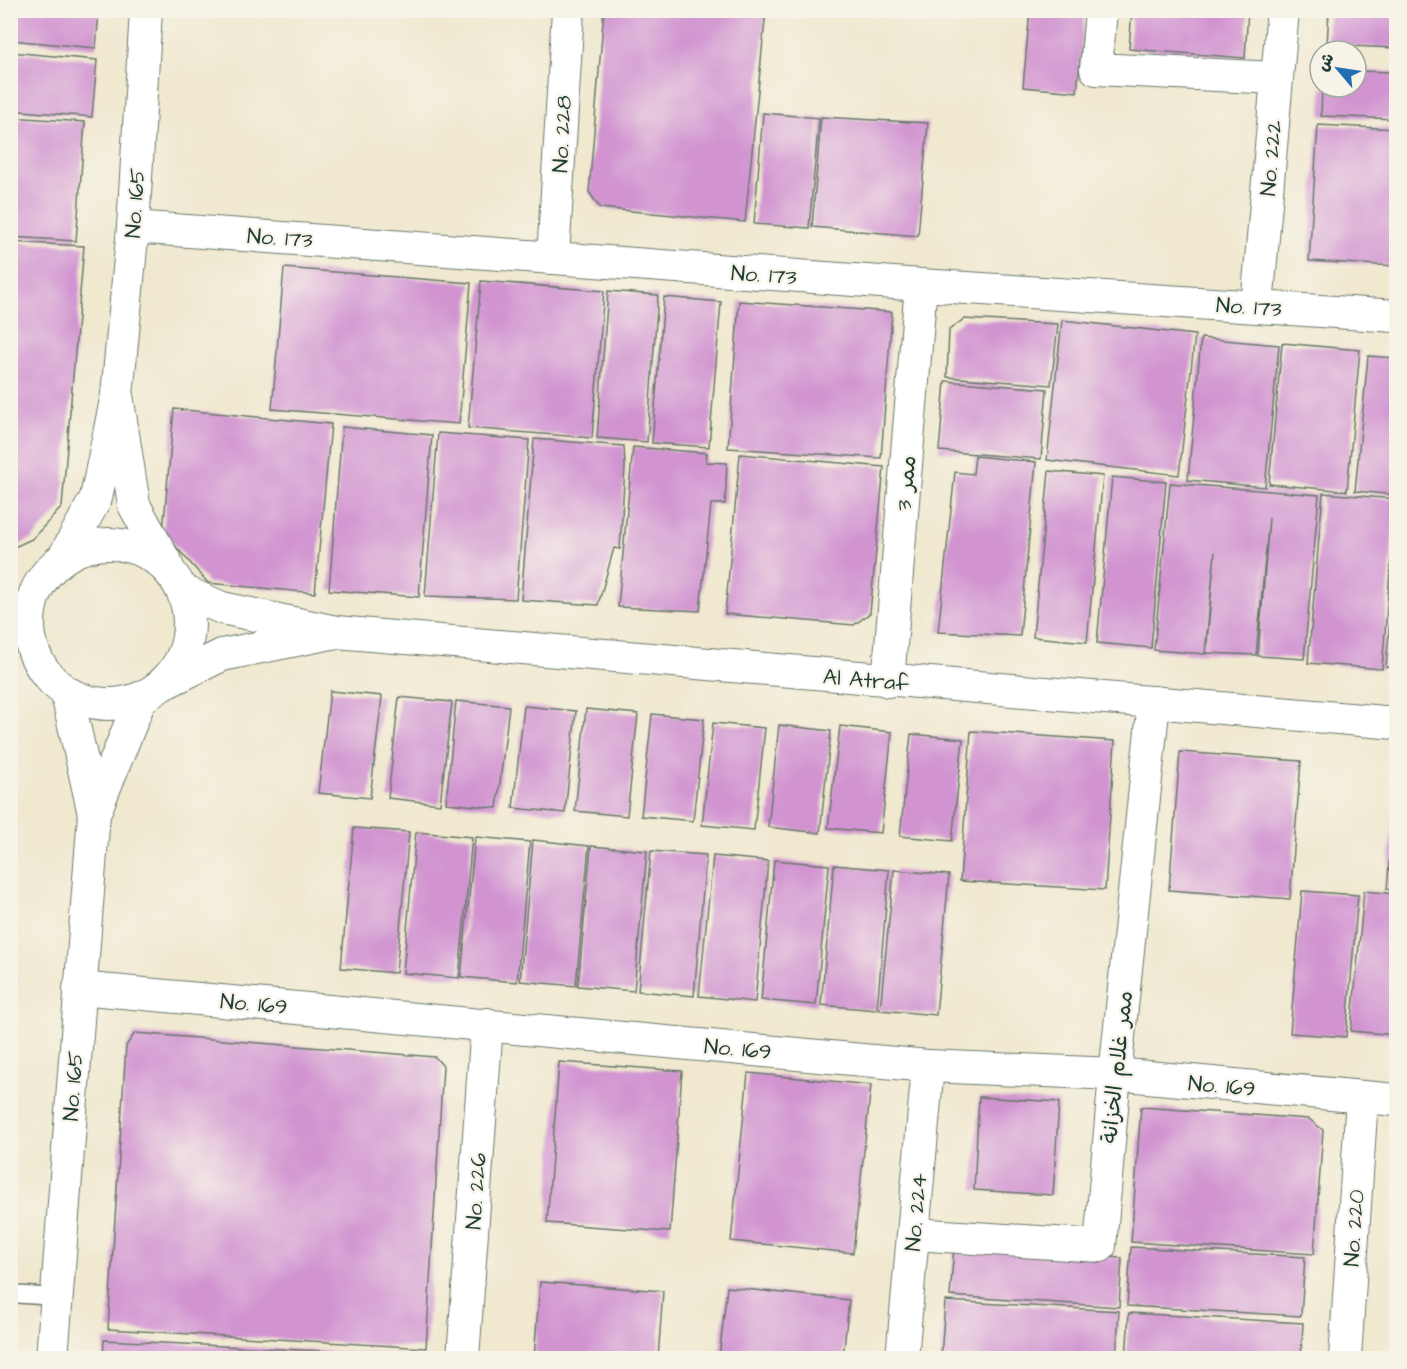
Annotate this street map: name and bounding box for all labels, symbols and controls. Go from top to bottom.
north arrow [1308,39,1368,99]
text: ش [1312,49,1340,75]
street label: No. 228 [545,95,580,174]
street label: No. 222 [1253,119,1290,197]
street label: No. 165 [118,167,153,239]
street label: No. 173 [246,221,314,256]
street label: No. 173 [730,258,798,293]
street label: No. 173 [1215,290,1283,325]
street label: ممر 3 [889,454,924,512]
street label: Al Atraf [822,661,911,700]
street label: No. 169 [219,986,289,1023]
street label: ممر غلام الخزانة [1094,989,1141,1145]
street label: No. 169 [703,1031,773,1068]
street label: No. 165 [56,1050,91,1122]
street label: No. 169 [1187,1068,1257,1105]
street label: No. 226 [458,1151,495,1231]
street label: No. 224 [898,1172,935,1252]
street label: No. 220 [1336,1188,1373,1268]

